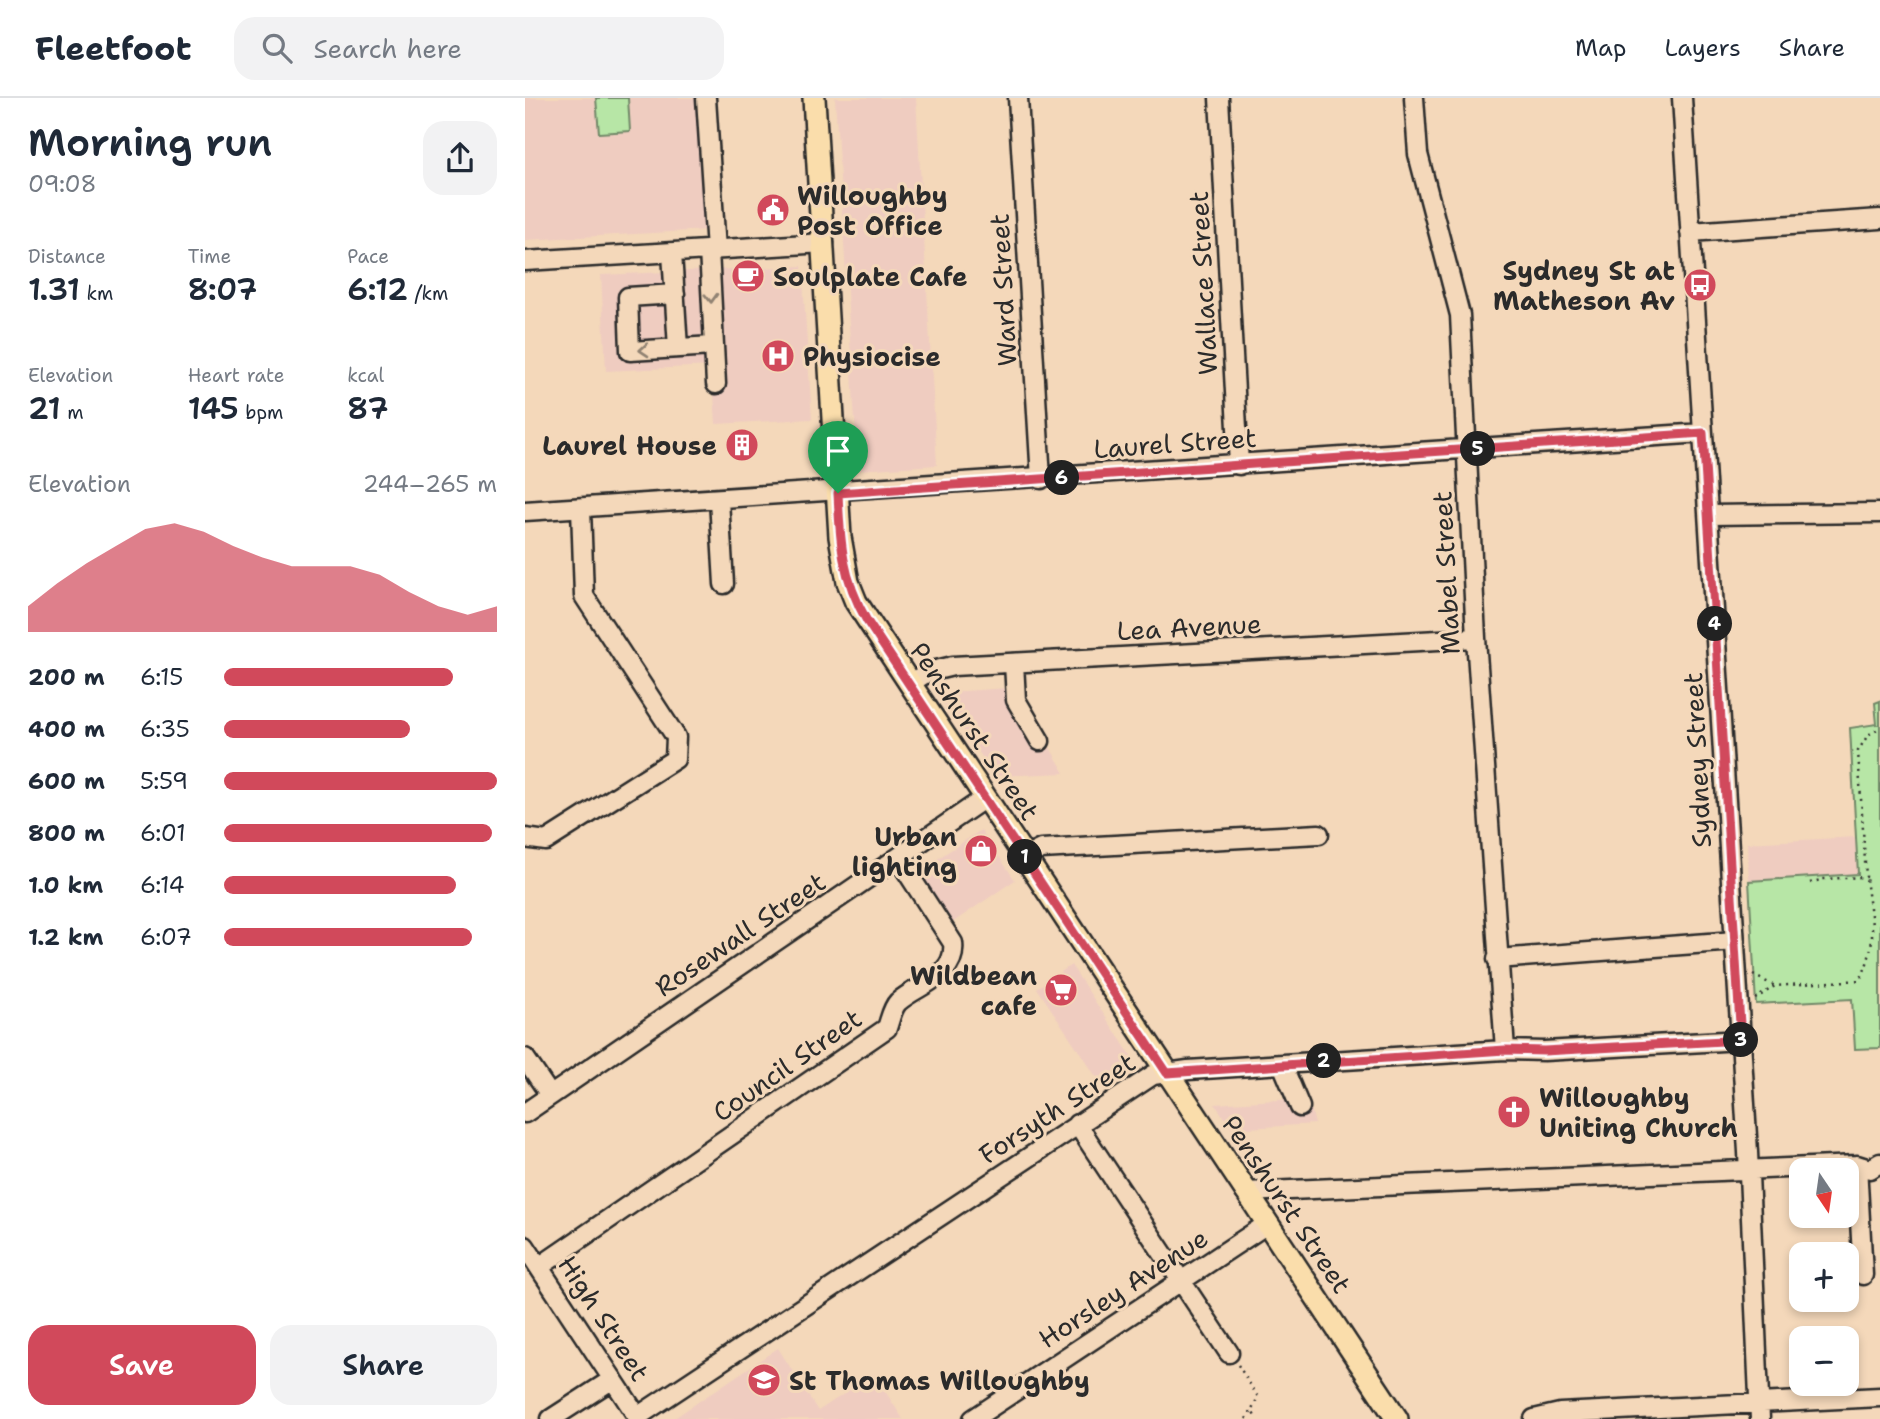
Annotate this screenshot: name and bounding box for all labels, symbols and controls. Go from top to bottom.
search box [234,17,724,80]
text: Fleetfoot [35,26,192,71]
icon: search [258,29,296,67]
text: Search here [314,31,462,66]
text: Map [1575,32,1626,64]
text: Layers [1664,32,1741,64]
text: Share [1779,32,1845,64]
text: Morning run [28,117,272,168]
button: share [423,121,497,195]
text: 09:08 [28,169,97,199]
place label: Willoughby Post Office [797,178,948,243]
street label: Wallace Street [1181,190,1225,376]
public building icon: Willoughby Post Office [754,191,792,229]
street label: Ward Street [982,213,1024,367]
text: Distance [28,244,106,269]
text: Time [188,244,231,269]
text: Pace [347,244,389,269]
place label: Sydney St at Matheson Av [1493,253,1675,318]
cafe icon: Soulplate Cafe [729,257,767,295]
place label: Soulplate Cafe [773,259,968,294]
bus stop icon: Sydney St at Matheson Av [1681,266,1719,304]
text: 1.31 [28,269,80,310]
text: 8:07 [188,269,257,310]
text: 6:12 [347,269,408,310]
text: km [80,281,113,306]
text: /km [408,281,448,306]
one-way arrow [703,293,718,304]
hospital icon: Physiocise [759,337,797,375]
place label: Physiocise [803,339,941,374]
one-way arrow [639,342,650,357]
text: Elevation [28,363,113,388]
text: Heart rate [188,363,284,388]
text: kcal [347,363,384,388]
text: 21 [28,388,61,429]
text: 145 [188,388,239,429]
text: 87 [347,388,388,429]
text: m [61,400,84,425]
text: bpm [239,400,283,425]
street label: Laurel Street [1092,420,1258,466]
pin [808,421,868,493]
building icon: Laurel House [723,426,761,464]
place label: Laurel House [542,428,717,463]
icon: arrive [819,432,857,470]
pin: 5 [1461,432,1495,466]
text: 5 [1472,436,1483,461]
pin: 6 [1045,460,1079,496]
text: 6 [1055,465,1068,490]
text: Elevation [28,469,131,499]
text: 244–265 m [363,469,497,499]
street label: Mabel Street [1424,490,1468,656]
street label: Lea Avenue [1116,606,1262,648]
pin: 4 [1697,606,1733,642]
text: 4 [1708,611,1721,636]
street label: Penshurst Street [902,635,1048,827]
text: 200 m [28,662,105,692]
text: 6:15 [140,662,183,692]
street label: Sydney Street [1675,671,1719,849]
text: 400 m [28,714,105,744]
text: 6:35 [140,714,190,744]
text: 600 m [28,766,105,796]
text: 5:59 [140,766,188,796]
text: 800 m [28,818,105,848]
text: 6:01 [140,818,186,848]
place label: Urban lighting [852,819,957,884]
shop icon: Urban lighting [962,832,1000,870]
pin: 1 [1007,840,1043,874]
text: 1 [1020,844,1029,869]
street label: Rosewall Street [648,864,832,1004]
text: 1.0 km [28,870,103,900]
text: 6:14 [140,870,185,900]
text: 1.2 km [28,922,104,952]
text: 6:07 [140,922,192,952]
place label: Wildbean cafe [910,958,1037,1023]
supermarket icon: Wildbean cafe [1042,971,1080,1009]
street label: Council Street [705,1001,869,1129]
pin: 3 [1723,1023,1759,1058]
text: 3 [1734,1027,1747,1052]
street label: Forsyth Street [972,1044,1142,1172]
pin: 2 [1307,1044,1341,1079]
text: 2 [1317,1048,1330,1073]
place label: Willoughby Uniting Church [1539,1080,1738,1145]
church icon: Willoughby Uniting Church [1495,1093,1533,1131]
street label: Penshurst Street [1214,1108,1360,1300]
north arrow [1789,1158,1859,1228]
map controls [1789,1158,1859,1396]
street label: Horsley Avenue [1031,1220,1215,1356]
button: + [1789,1242,1859,1312]
street label: High Street [550,1248,658,1388]
button: Save [28,1325,256,1405]
button: Share [270,1325,497,1405]
button: − [1789,1326,1859,1396]
school or university icon: St Thomas Willoughby [745,1361,783,1399]
place label: St Thomas Willoughby [789,1363,1090,1398]

